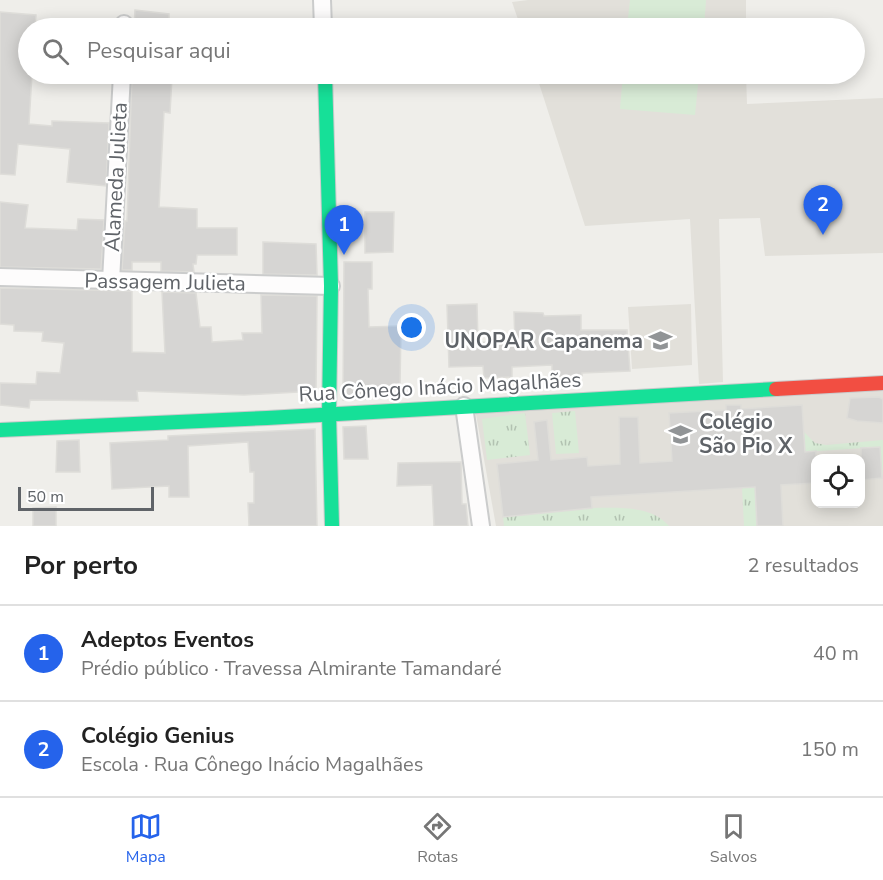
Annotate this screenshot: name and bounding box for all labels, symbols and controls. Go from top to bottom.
search box [18,18,865,84]
icon: search [39,35,72,68]
text: Pesquisar aqui [87,36,231,66]
street label: Alameda Julieta [98,101,134,253]
pin: 2 [804,186,842,235]
pin: 1 [324,206,364,255]
street label: Passagem Julieta [84,267,246,297]
your location [397,313,426,342]
place label: UNOPAR Capanema [444,327,643,355]
school or university icon: UNOPAR Capanema [648,328,674,354]
street label: Rua Cônego Inácio Magalhães [298,366,582,408]
place label: Colégio São Pio X [699,408,793,460]
school or university icon: Colégio São Pio X [668,421,694,447]
map controls [811,454,865,508]
button: locate [811,454,865,508]
scale bar [18,484,154,511]
text: 50 m [27,486,64,508]
text: Por perto [24,548,138,583]
text: 2 resultados [748,552,859,579]
text: Adeptos Eventos [81,625,254,655]
text: 1 [38,640,50,667]
text: 40 m [813,640,859,667]
text: Prédio público · Travessa Almirante Tamandaré [81,655,502,682]
text: Colégio Genius [81,721,234,751]
text: 2 [38,736,50,763]
text: 150 m [801,736,859,763]
text: Escola · Rua Cônego Inácio Magalhães [81,751,423,778]
tab: Mapa [126,810,166,868]
tab: Rotas [417,810,458,868]
tab: Salvos [710,810,757,868]

